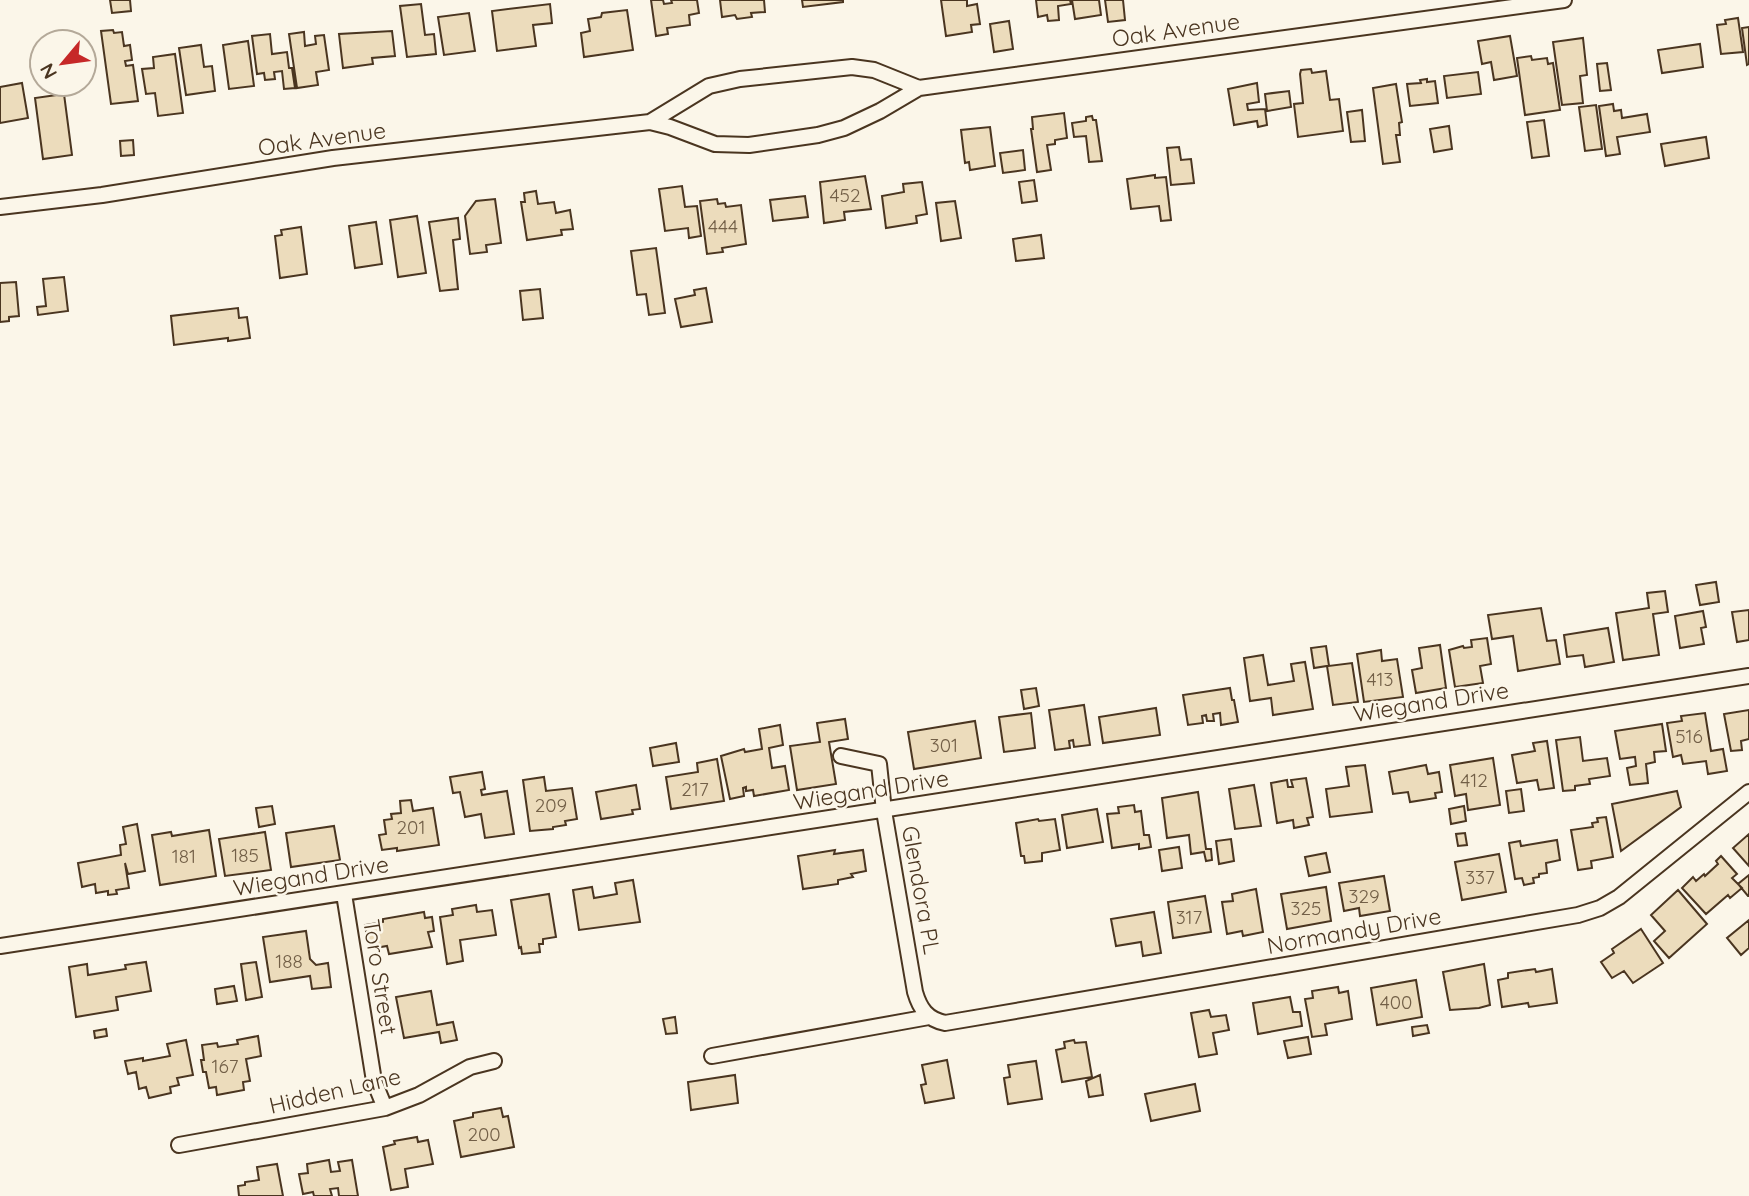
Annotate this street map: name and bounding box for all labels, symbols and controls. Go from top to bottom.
street label: Oak Avenue [1110,6,1242,53]
north arrow [28,28,98,98]
text: N [34,59,62,83]
street label: Oak Avenue [256,115,388,162]
house number: 452 [829,183,861,207]
house number: 444 [708,214,738,238]
house number: 413 [1367,667,1393,691]
street label: Wiegand Drive [1351,675,1511,728]
house number: 516 [1675,724,1703,748]
house number: 301 [930,733,958,757]
street label: Wiegand Drive [791,763,951,816]
house number: 412 [1460,768,1488,792]
house number: 217 [681,777,709,801]
house number: 209 [535,793,567,817]
house number: 201 [397,815,425,839]
street label: Glendora PL [896,823,947,956]
house number: 185 [231,843,259,867]
house number: 181 [172,844,196,868]
street label: Wiegand Drive [231,849,391,902]
house number: 337 [1465,865,1495,889]
house number: 329 [1348,884,1380,908]
house number: 325 [1291,896,1321,920]
street label: Normandy Drive [1265,901,1443,960]
house number: 317 [1176,905,1203,929]
street label: Toro Street [357,917,404,1037]
house number: 188 [275,949,303,973]
house number: 400 [1380,990,1412,1014]
house number: 167 [212,1054,239,1078]
street label: Hidden Lane [266,1061,404,1120]
house number: 200 [467,1122,501,1146]

